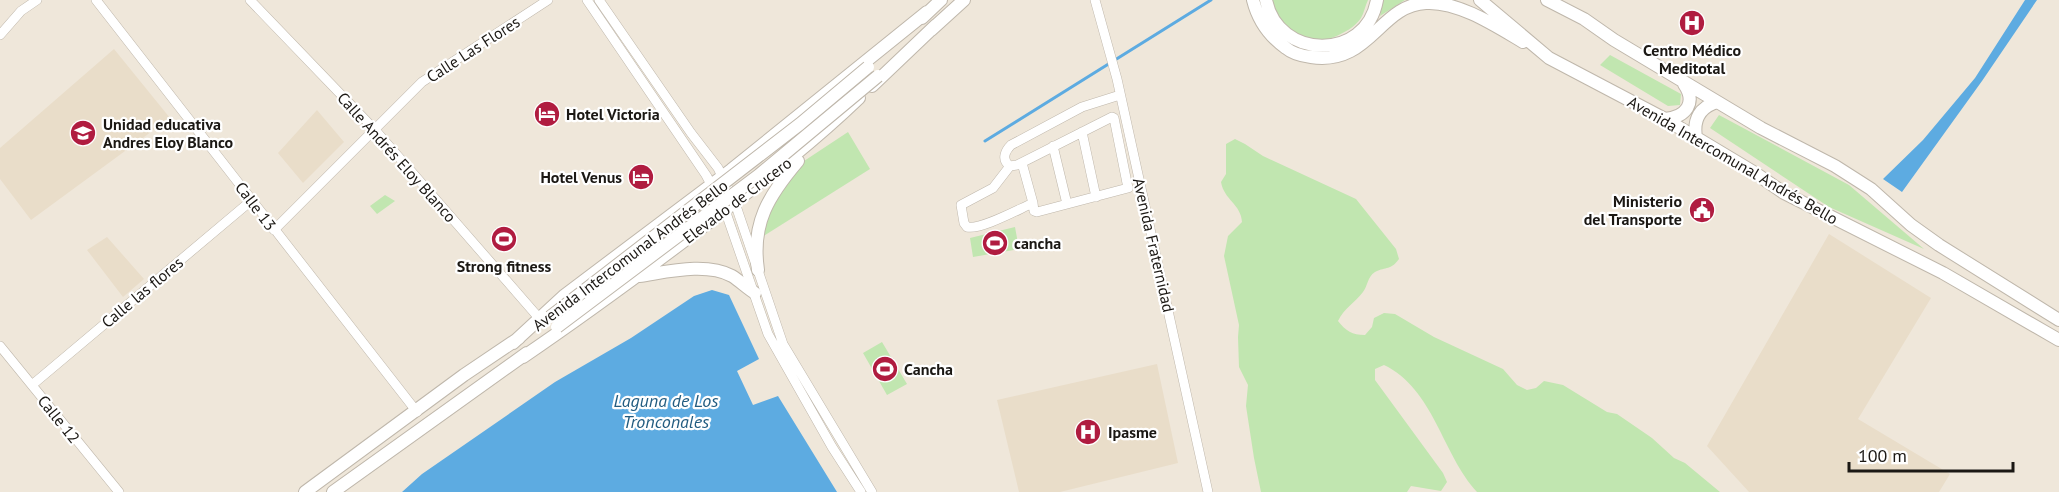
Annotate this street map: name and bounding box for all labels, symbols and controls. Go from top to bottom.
hospital icon: Centro Médico Meditotal [1677,8,1707,38]
street label: Calle Las Flores [423,11,524,87]
place label: Centro Médico Meditotal [1643,40,1741,78]
street label: Calle Andrés Eloy Blanco [333,88,461,226]
street label: Avenida Intercomunal Andrés Bello [1624,91,1842,229]
hotel icon: Hotel Victoria [532,99,562,129]
place label: Hotel Victoria [566,104,660,124]
place label: Unidad educativa Andres Eloy Blanco [103,114,234,152]
school or university icon: Unidad educativa Andres Eloy Blanco [68,118,98,148]
street label: Elevado de Crucero [679,153,795,247]
hotel icon: Hotel Venus [626,162,656,192]
place label: Hotel Venus [540,167,622,187]
street label: Avenida Intercomunal Andrés Bello [528,175,732,335]
street label: Avenida Fraternidad [1129,176,1179,314]
street label: Calle 13 [231,178,281,234]
place label: Ministerio del Transporte [1584,191,1682,229]
public building icon: Ministerio del Transporte [1687,195,1717,225]
sports icon: Strong fitness [489,224,519,254]
sports icon: cancha [980,228,1010,258]
place label: cancha [1014,233,1061,253]
street label: Calle las flores [97,252,187,332]
place label: Strong fitness [457,256,551,276]
sports icon: Cancha [870,354,900,384]
place label: Cancha [904,359,953,379]
water label: Laguna de Los Tronconales [614,389,719,433]
street label: Calle 12 [34,391,84,447]
hospital icon: Ipasme [1073,417,1103,447]
place label: Ipasme [1108,422,1157,442]
scale bar [1849,435,2012,473]
text: 100 m [1858,444,1907,467]

